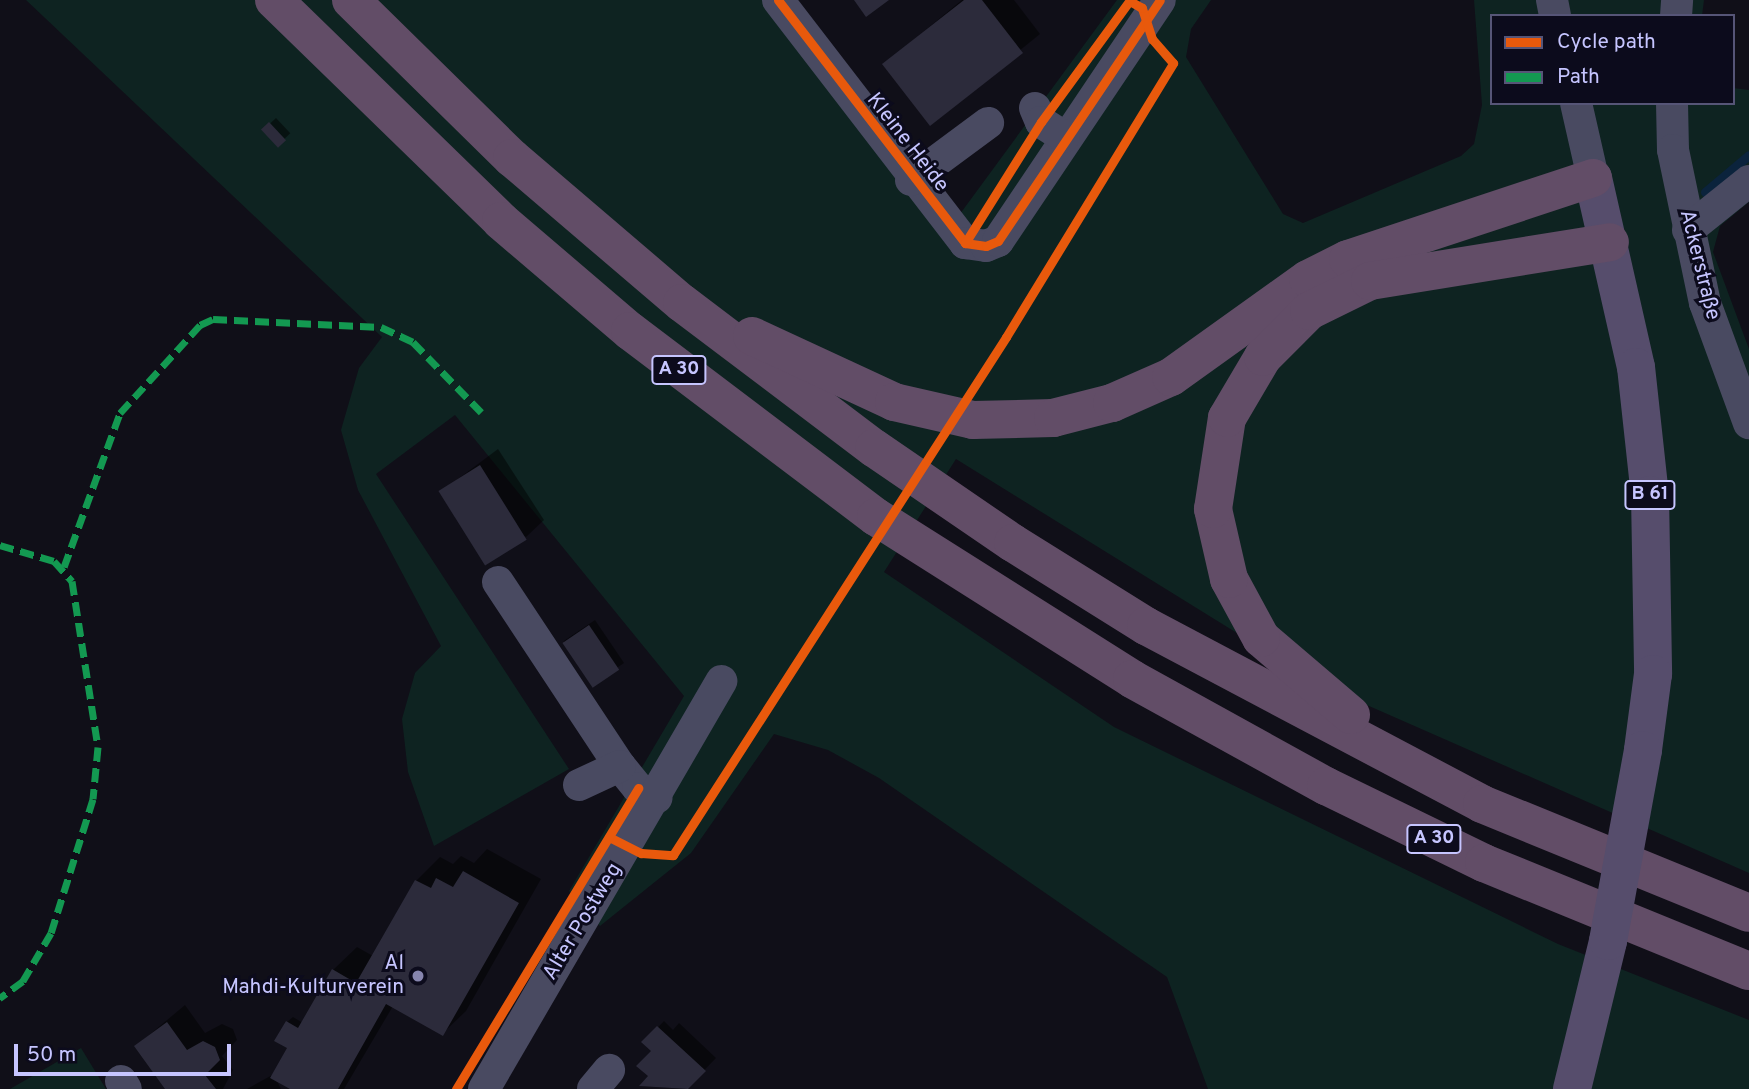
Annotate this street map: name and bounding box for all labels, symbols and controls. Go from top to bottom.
legend [1490,14,1735,105]
text: Cycle path [1557,29,1656,56]
text: Path [1557,64,1600,91]
street label: Kleine Heide [860,88,954,198]
street label: Ackerstraße [1673,207,1725,323]
road number: A 30 [651,354,707,386]
road number: B 61 [1624,480,1676,510]
road number: A 30 [1406,824,1462,854]
street label: Alter Postweg [538,859,628,985]
place label: Al Mahdi-Kulturverein [222,951,404,1001]
marker: Al Mahdi-Kulturverein [410,968,426,984]
scale bar [18,1030,234,1074]
text: 50 m [27,1042,76,1069]

